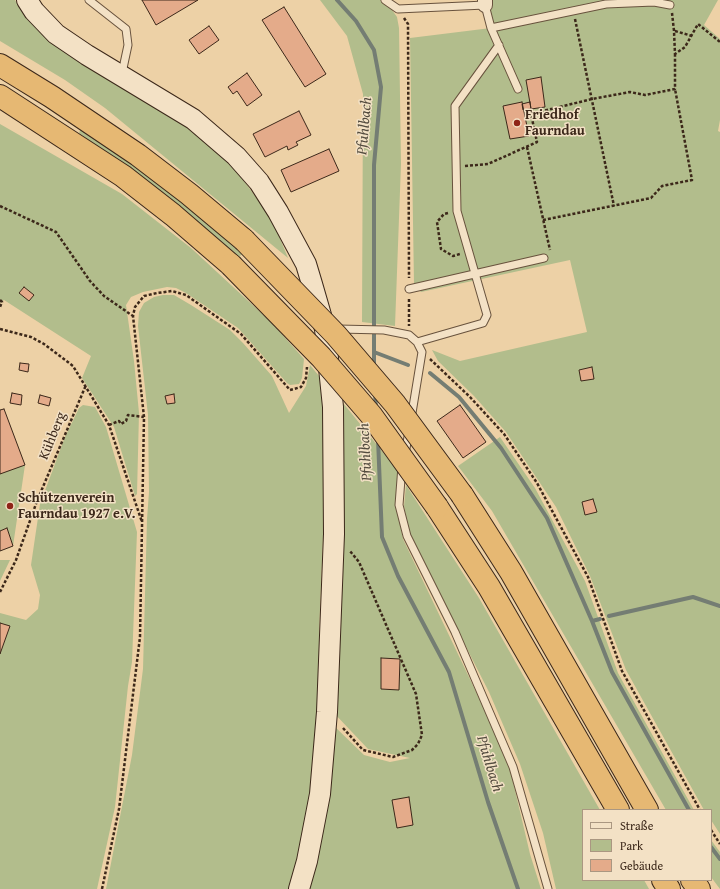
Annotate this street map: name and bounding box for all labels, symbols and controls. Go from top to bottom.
water label: Pfuhlbach [354,96,376,156]
place label: Friedhof Faurndau [525,107,585,140]
marker: Friedhof Faurndau [512,118,522,128]
street label: Kühberg [36,410,70,462]
water label: Pfuhlbach [355,423,377,481]
place label: Schützenverein Faurndau 1927 e.V. [18,490,135,522]
marker: Schützenverein Faurndau 1927 e.V. [5,501,15,511]
water label: Pfuhlbach [472,734,506,794]
legend [582,809,712,881]
text: Straße [620,817,653,834]
text: Park [620,837,643,854]
text: Gebäude [620,857,663,874]

